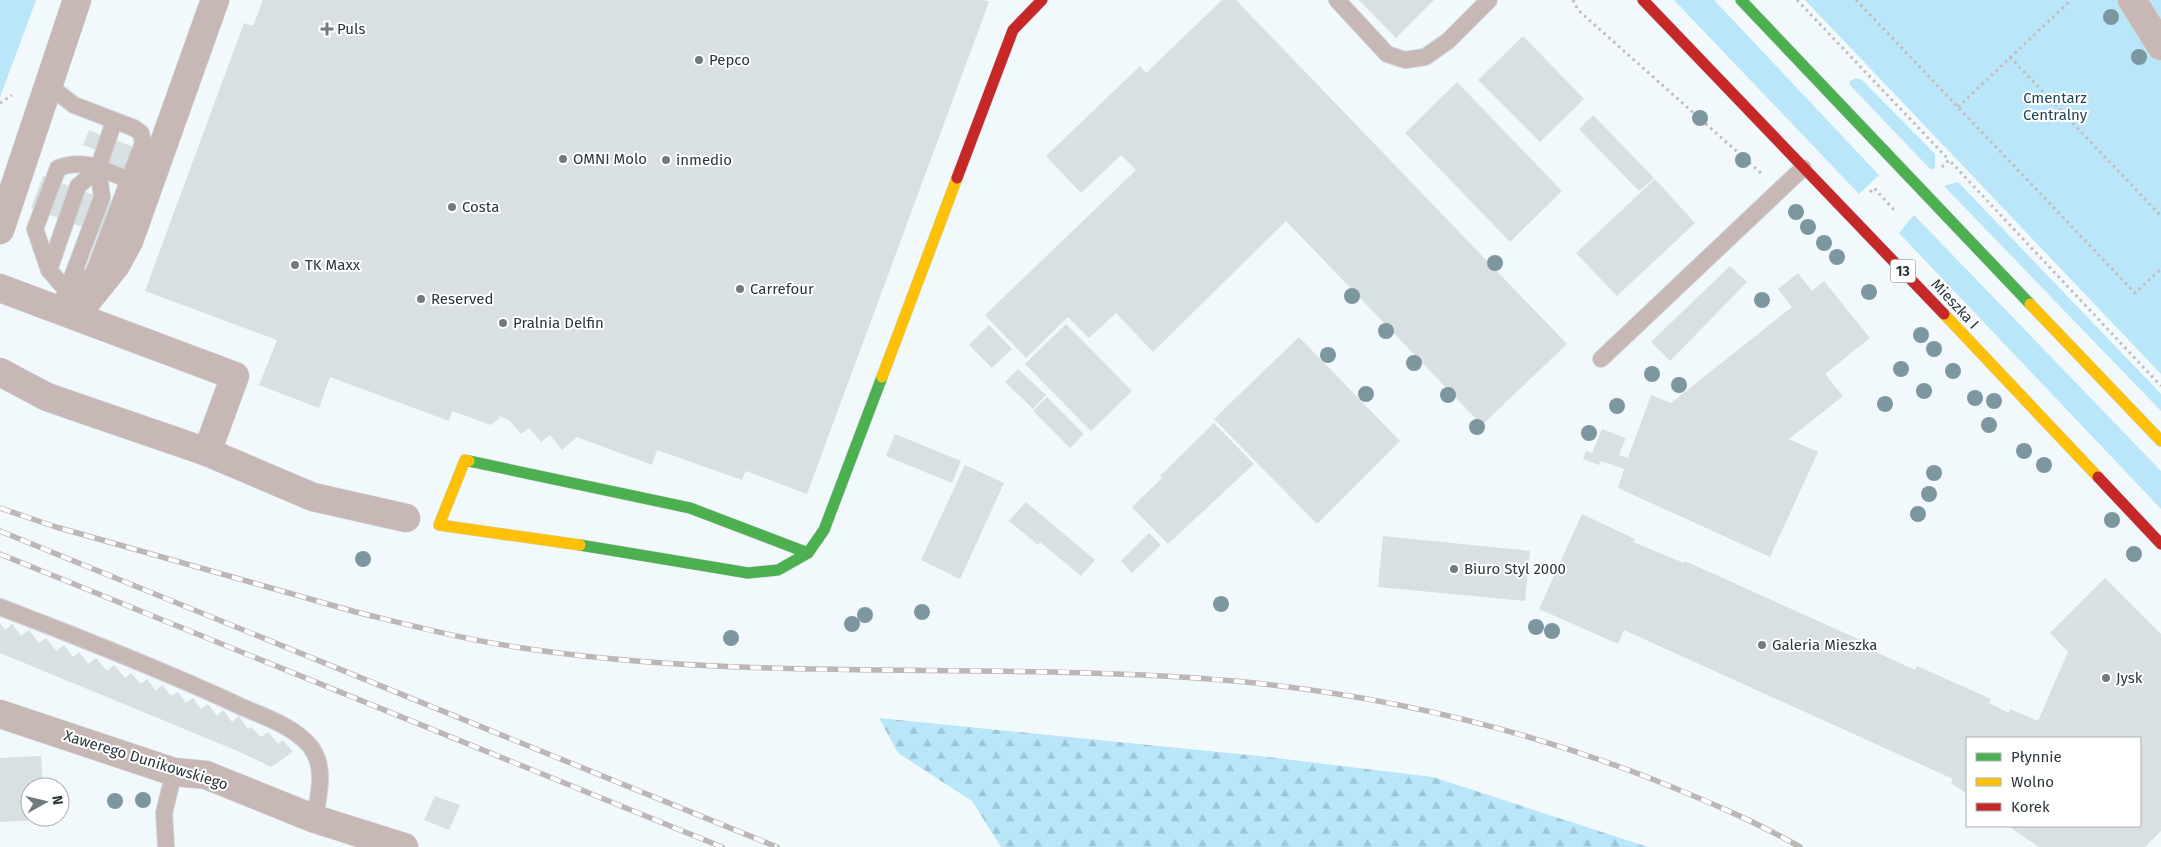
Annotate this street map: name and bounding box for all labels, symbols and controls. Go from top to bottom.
place label: Puls [337,20,365,38]
marker: Puls [321,23,333,35]
place label: Pepco [709,51,750,69]
marker: Pepco [693,54,705,66]
park label: Cmentarz Centralny [2023,89,2088,124]
place label: OMNI Molo [573,150,647,168]
place label: inmedio [676,151,732,169]
marker: OMNI Molo [557,153,569,165]
marker: inmedio [660,154,672,166]
place label: Costa [462,198,499,216]
marker: Costa [446,201,458,213]
place label: TK Maxx [305,256,361,274]
marker: TK Maxx [289,259,301,271]
road number: 13 [1890,260,1916,282]
street label: Mieszka I [1927,275,1983,333]
place label: Carrefour [750,280,814,298]
marker: Carrefour [734,283,746,295]
place label: Reserved [431,290,493,308]
marker: Reserved [415,293,427,305]
place label: Pralnia Delfin [513,314,604,332]
marker: Pralnia Delfin [497,317,509,329]
place label: Biuro Styl 2000 [1464,560,1566,578]
marker: Biuro Styl 2000 [1448,563,1460,575]
place label: Galeria Mieszka [1772,636,1877,654]
marker: Galeria Mieszka [1756,639,1768,651]
place label: Jysk [2116,669,2143,687]
marker: Jysk [2100,672,2112,684]
street label: Xawerego Dunikowskiego [62,726,230,794]
legend [1966,737,2141,827]
text: Płynnie [2011,748,2062,766]
text: Wolno [2011,773,2054,791]
north arrow [20,777,70,827]
text: N [48,794,66,806]
text: Korek [2011,798,2050,816]

